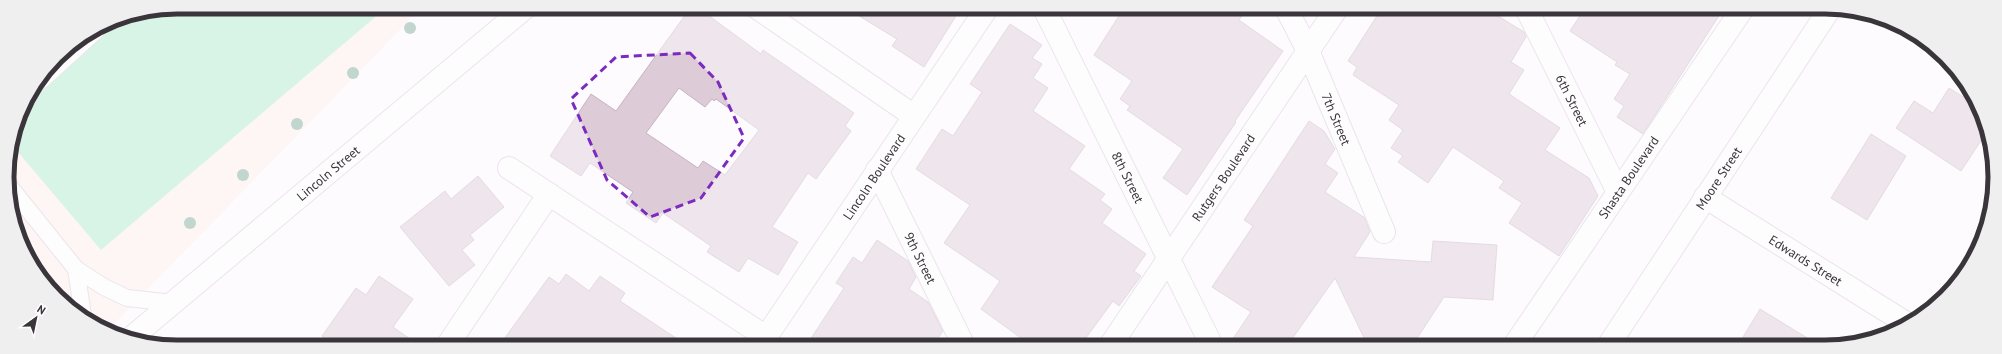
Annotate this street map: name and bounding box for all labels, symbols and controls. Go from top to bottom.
street label: 6th Street [1552,72,1592,129]
street label: 7th Street [1318,90,1355,148]
street label: Lincoln Boulevard [839,131,909,223]
street label: Rutgers Boulevard [1188,131,1259,225]
street label: Shasta Boulevard [1595,133,1663,222]
street label: Lincoln Street [293,142,364,205]
street label: Moore Street [1692,143,1746,213]
street label: 8th Street [1108,149,1148,207]
street label: 9th Street [900,229,940,287]
street label: Edwards Street [1766,231,1846,290]
north arrow [16,298,56,338]
text: N [35,302,48,317]

